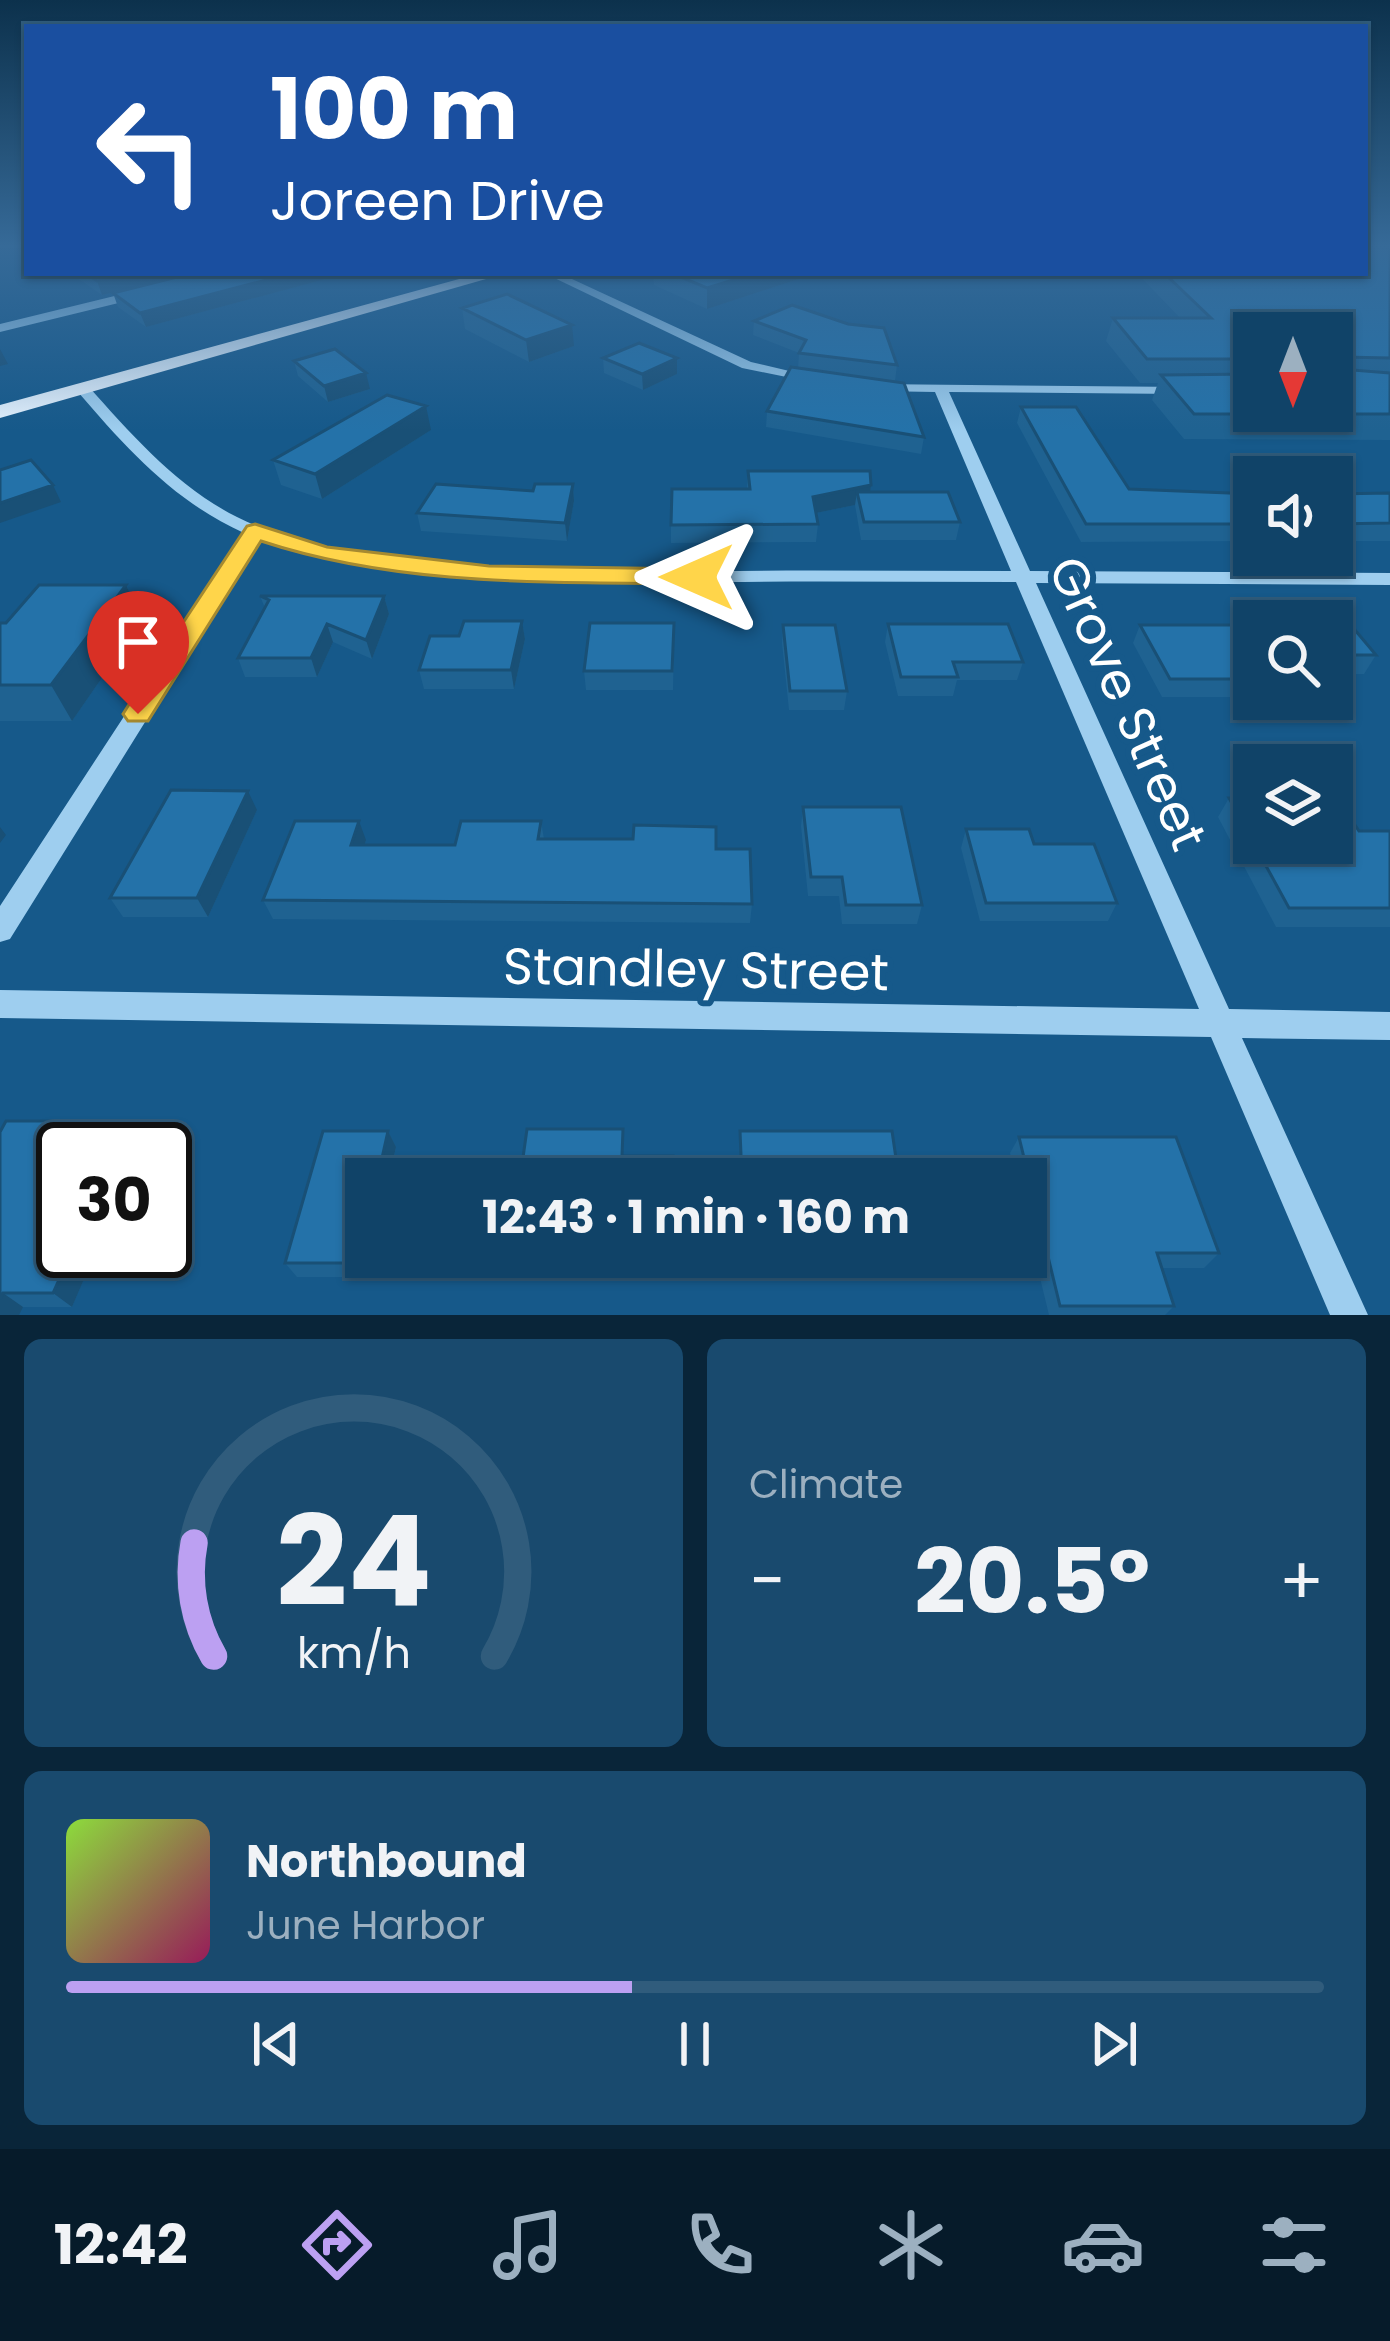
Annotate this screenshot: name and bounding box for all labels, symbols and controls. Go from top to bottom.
text: 100 m [270,51,518,168]
icon: left [72,72,228,228]
text: Joreen Drive [270,163,605,239]
north arrow [1233,312,1353,432]
map controls [1233,312,1353,864]
button: sound [1233,456,1353,576]
position arrow [634,514,760,640]
street label: Grove Street [1031,545,1225,861]
pin [87,591,189,714]
button: search [1233,600,1353,720]
icon: arrive [105,609,171,675]
button: layers [1233,744,1353,864]
street label: Standley Street [502,930,890,1008]
speed limit sign: 30 [36,1122,192,1278]
text: 12:43 · 1 min · 160 m [482,1186,910,1249]
text: Climate [749,1457,903,1512]
text: 24 [276,1474,431,1649]
text: 20.5° [914,1518,1150,1645]
text: − [749,1535,785,1627]
text: + [1279,1535,1324,1627]
text: km/h [296,1623,411,1683]
text: Northbound [246,1830,527,1893]
text: June Harbor [246,1898,485,1953]
icon: previous [243,2011,309,2077]
icon: pause [662,2011,728,2077]
icon: next [1081,2011,1147,2077]
icon: directions [295,2203,379,2287]
icon: music [486,2203,570,2287]
icon: phone [678,2203,762,2287]
icon: climate [869,2203,953,2287]
icon: car [1061,2203,1145,2287]
icon: filters [1252,2203,1336,2287]
text: 12:42 [54,2207,188,2283]

